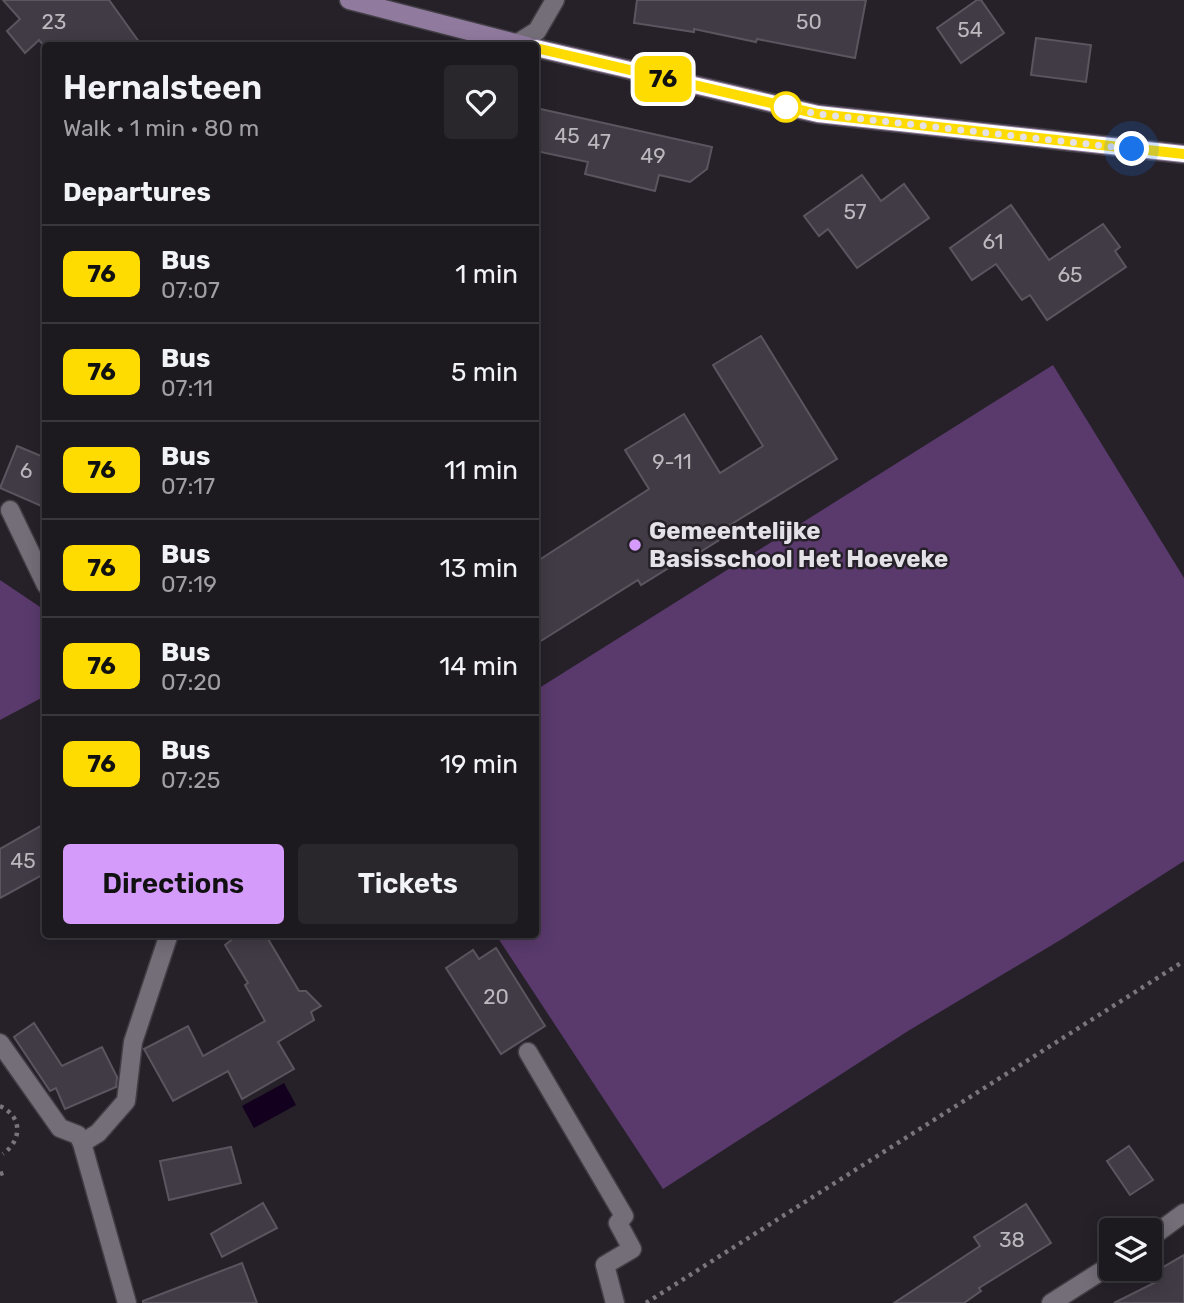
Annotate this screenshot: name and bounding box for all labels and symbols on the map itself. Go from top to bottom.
house number: 23 [42,9,66,34]
house number: 50 [796,9,822,34]
house number: 54 [957,17,983,42]
line badge: 76 [632,56,694,102]
unlabelled marker [771,92,801,122]
house number: 45 [554,123,580,148]
house number: 47 [587,129,611,154]
your location [1114,131,1149,166]
house number: 49 [640,143,666,168]
house number: 57 [843,199,867,224]
house number: 61 [982,229,1004,254]
house number: 65 [1057,262,1083,287]
house number: 9-11 [652,449,692,474]
house number: 6 [20,458,32,483]
place label: Gemeentelijke Basisschool Het Hoeveke [649,517,948,573]
marker: Gemeentelijke Basisschool Het Hoeveke [627,537,643,553]
house number: 45 [10,848,36,873]
house number: 20 [483,984,509,1009]
house number: 38 [999,1227,1025,1252]

